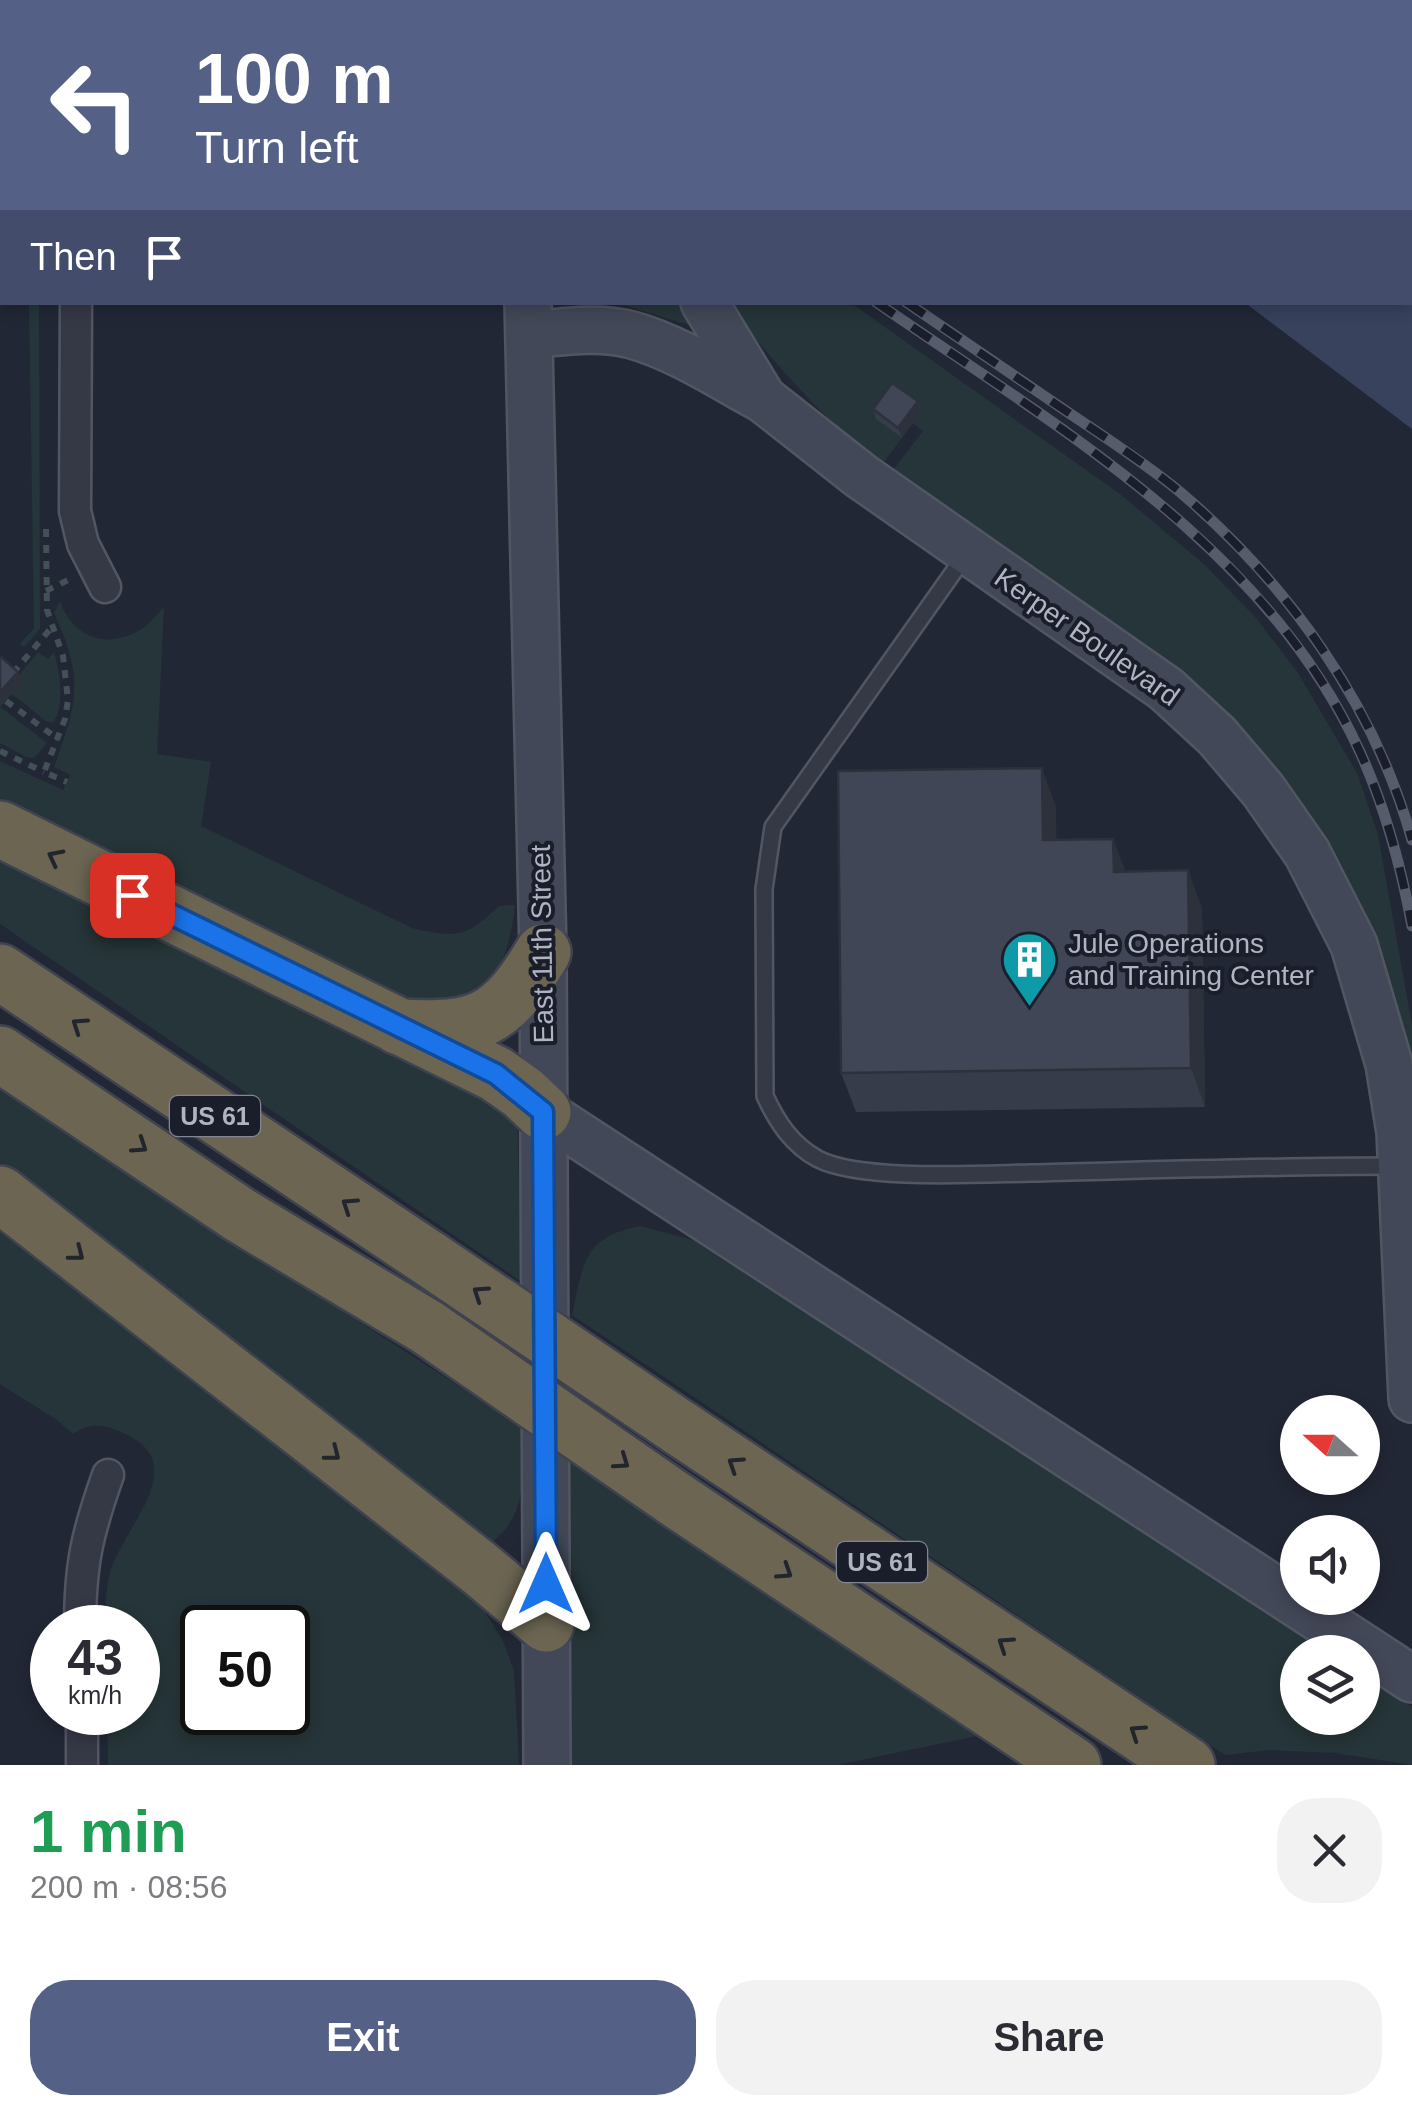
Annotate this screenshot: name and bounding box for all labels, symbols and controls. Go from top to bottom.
icon: left [30,40,160,170]
text: 100 m [195,40,393,118]
text: Turn left [195,122,358,173]
icon: arrive [137,230,192,285]
text: Then [30,236,117,278]
street label: Kerper Boulevard [989,562,1185,712]
street label: East 11th Street [525,844,559,1044]
one-way arrow [47,850,65,869]
pin [90,853,175,938]
icon: arrive [105,868,160,923]
place label: Jule Operations and Training Center [1068,928,1314,991]
building icon: Jule Operations and Training Center [999,929,1059,1008]
one-way arrow [71,1018,89,1037]
road number: US 61 [170,1096,260,1136]
one-way arrow [129,1134,147,1153]
one-way arrow [341,1199,360,1217]
one-way arrow [66,1243,84,1260]
one-way arrow [473,1287,491,1306]
north arrow [1280,1395,1380,1495]
map controls [1280,1395,1380,1735]
one-way arrow [322,1442,340,1460]
one-way arrow [611,1450,629,1468]
one-way arrow [727,1458,745,1477]
button: sound [1280,1515,1380,1615]
position arrow [494,1532,598,1636]
road number: US 61 [837,1542,927,1582]
one-way arrow [775,1559,793,1578]
speed limit sign: 50 [180,1605,310,1735]
text: 43 [67,1630,123,1686]
button: layers [1280,1635,1380,1735]
one-way arrow [998,1638,1017,1656]
text: km/h [68,1681,122,1709]
one-way arrow [1129,1725,1147,1744]
text: 1 min [30,1798,187,1865]
button: close [1277,1798,1382,1903]
text: 200 m · 08:56 [30,1869,227,1905]
button: Exit [30,1980,696,2095]
button: Share [716,1980,1382,2095]

